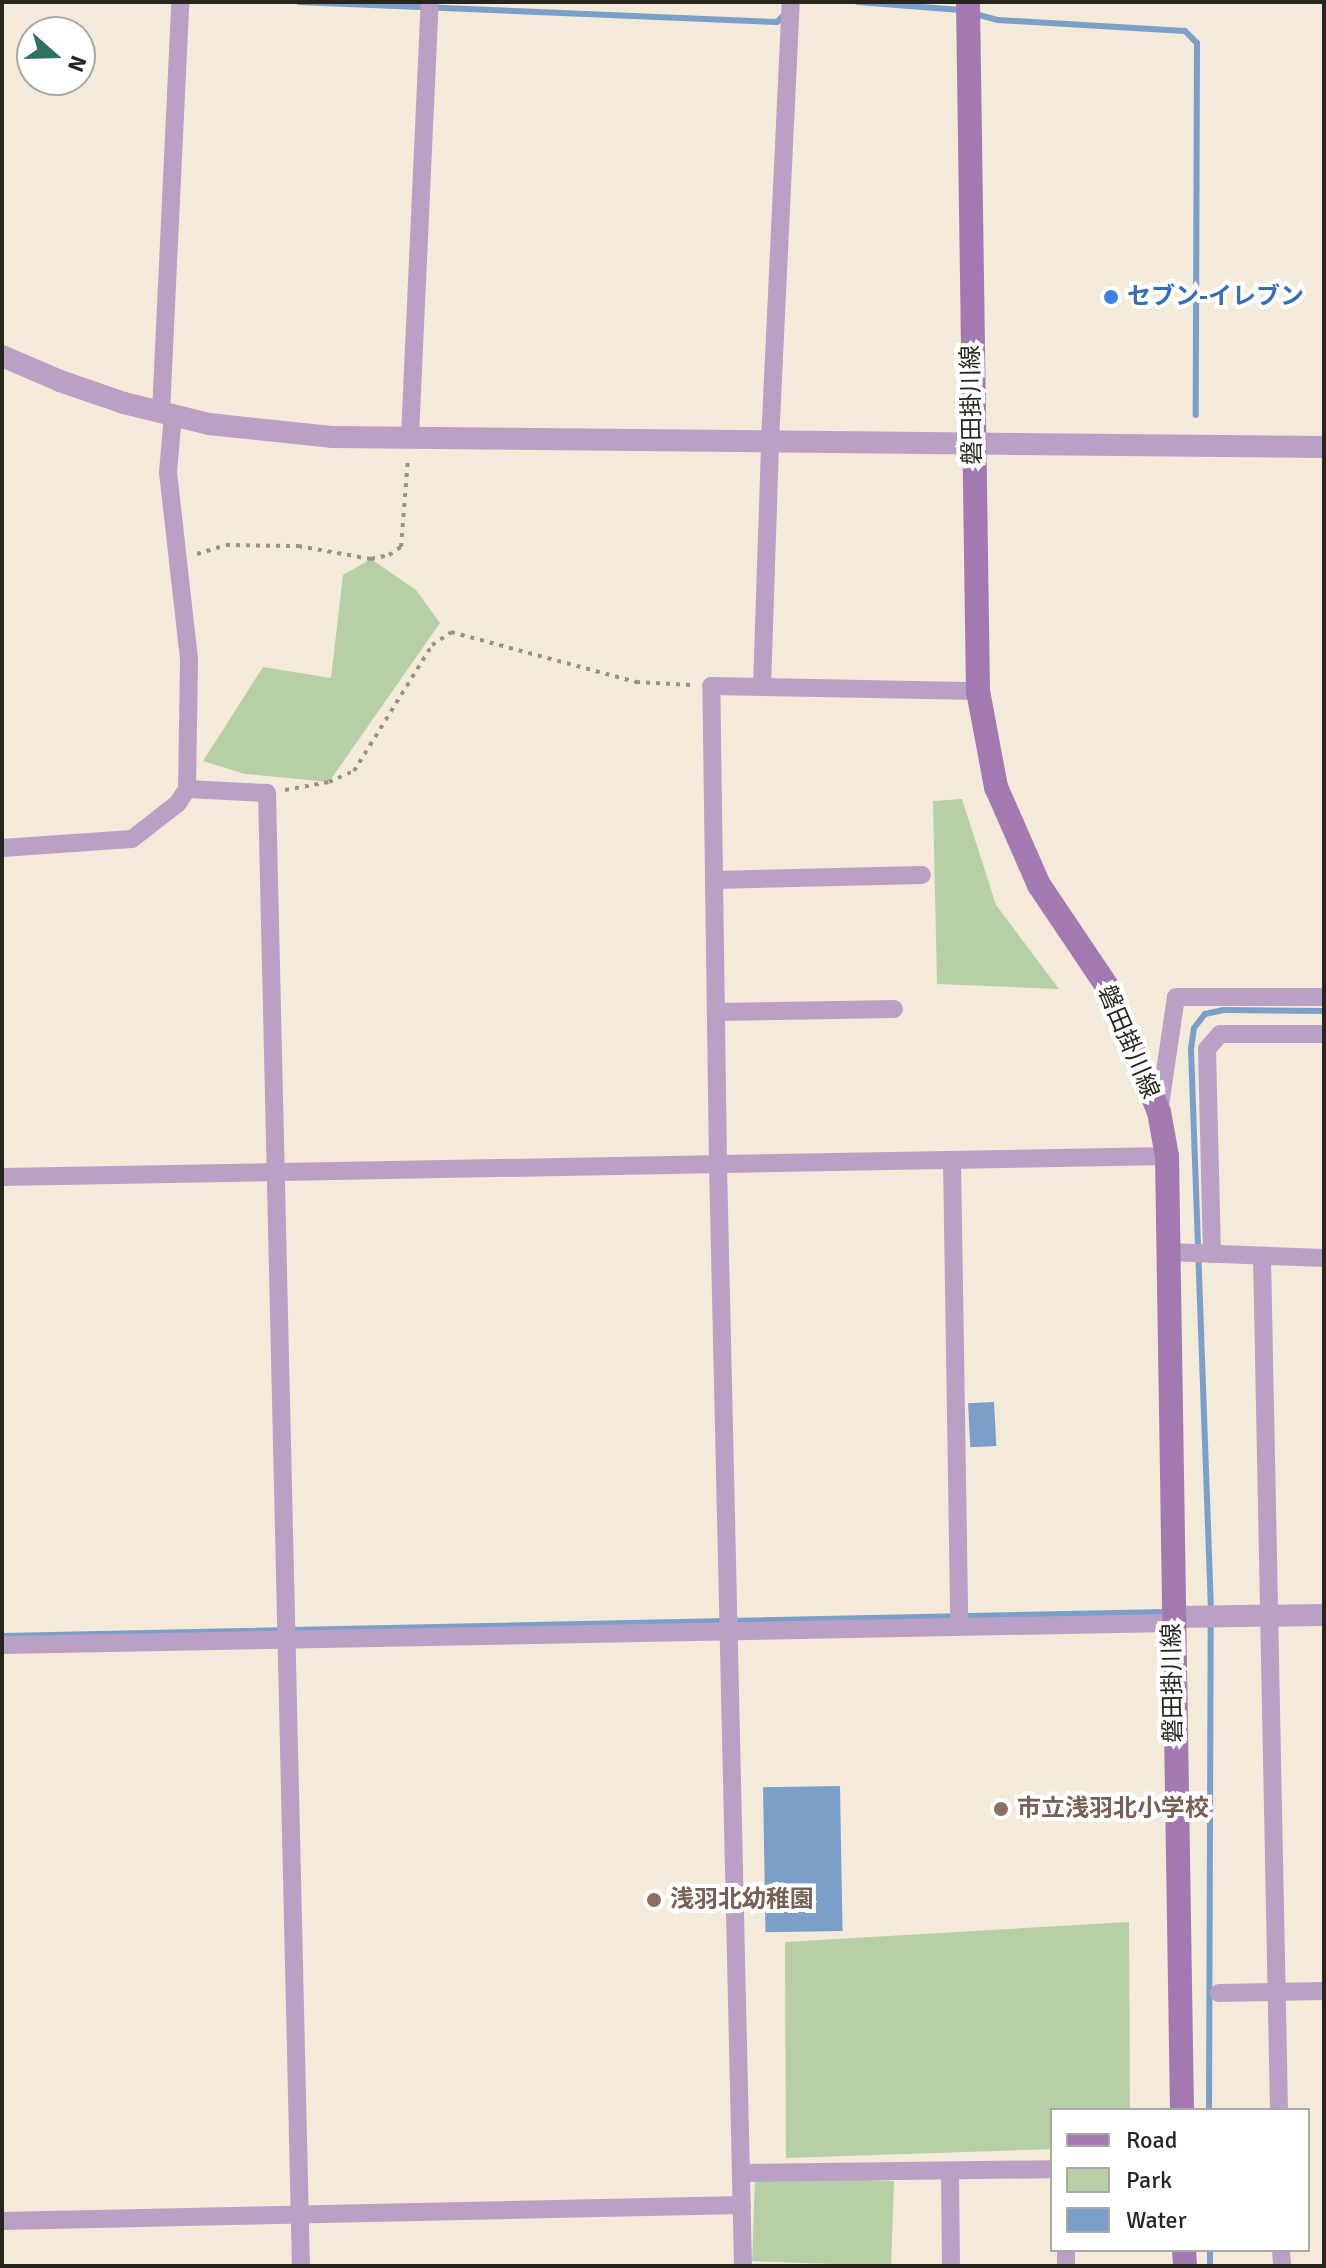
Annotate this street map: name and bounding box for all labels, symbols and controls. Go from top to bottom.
north arrow [16,16,96,96]
text: N [62,52,92,76]
place label: セブン-イレブン [1127,283,1304,311]
marker: セブン-イレブン [1102,288,1120,306]
street label: 磐田掛川線 [957,345,987,465]
street label: 磐田掛川線 [1091,981,1165,1103]
street label: 磐田掛川線 [1158,1623,1188,1743]
place label: 市立浅羽北小学校 [1017,1795,1209,1823]
marker: 市立浅羽北小学校 [992,1800,1010,1818]
place label: 浅羽北幼稚園 [670,1886,814,1914]
marker: 浅羽北幼稚園 [645,1891,663,1909]
legend [1050,2108,1310,2252]
text: Road [1126,2125,1177,2155]
text: Park [1126,2165,1172,2195]
text: Water [1126,2205,1186,2235]

